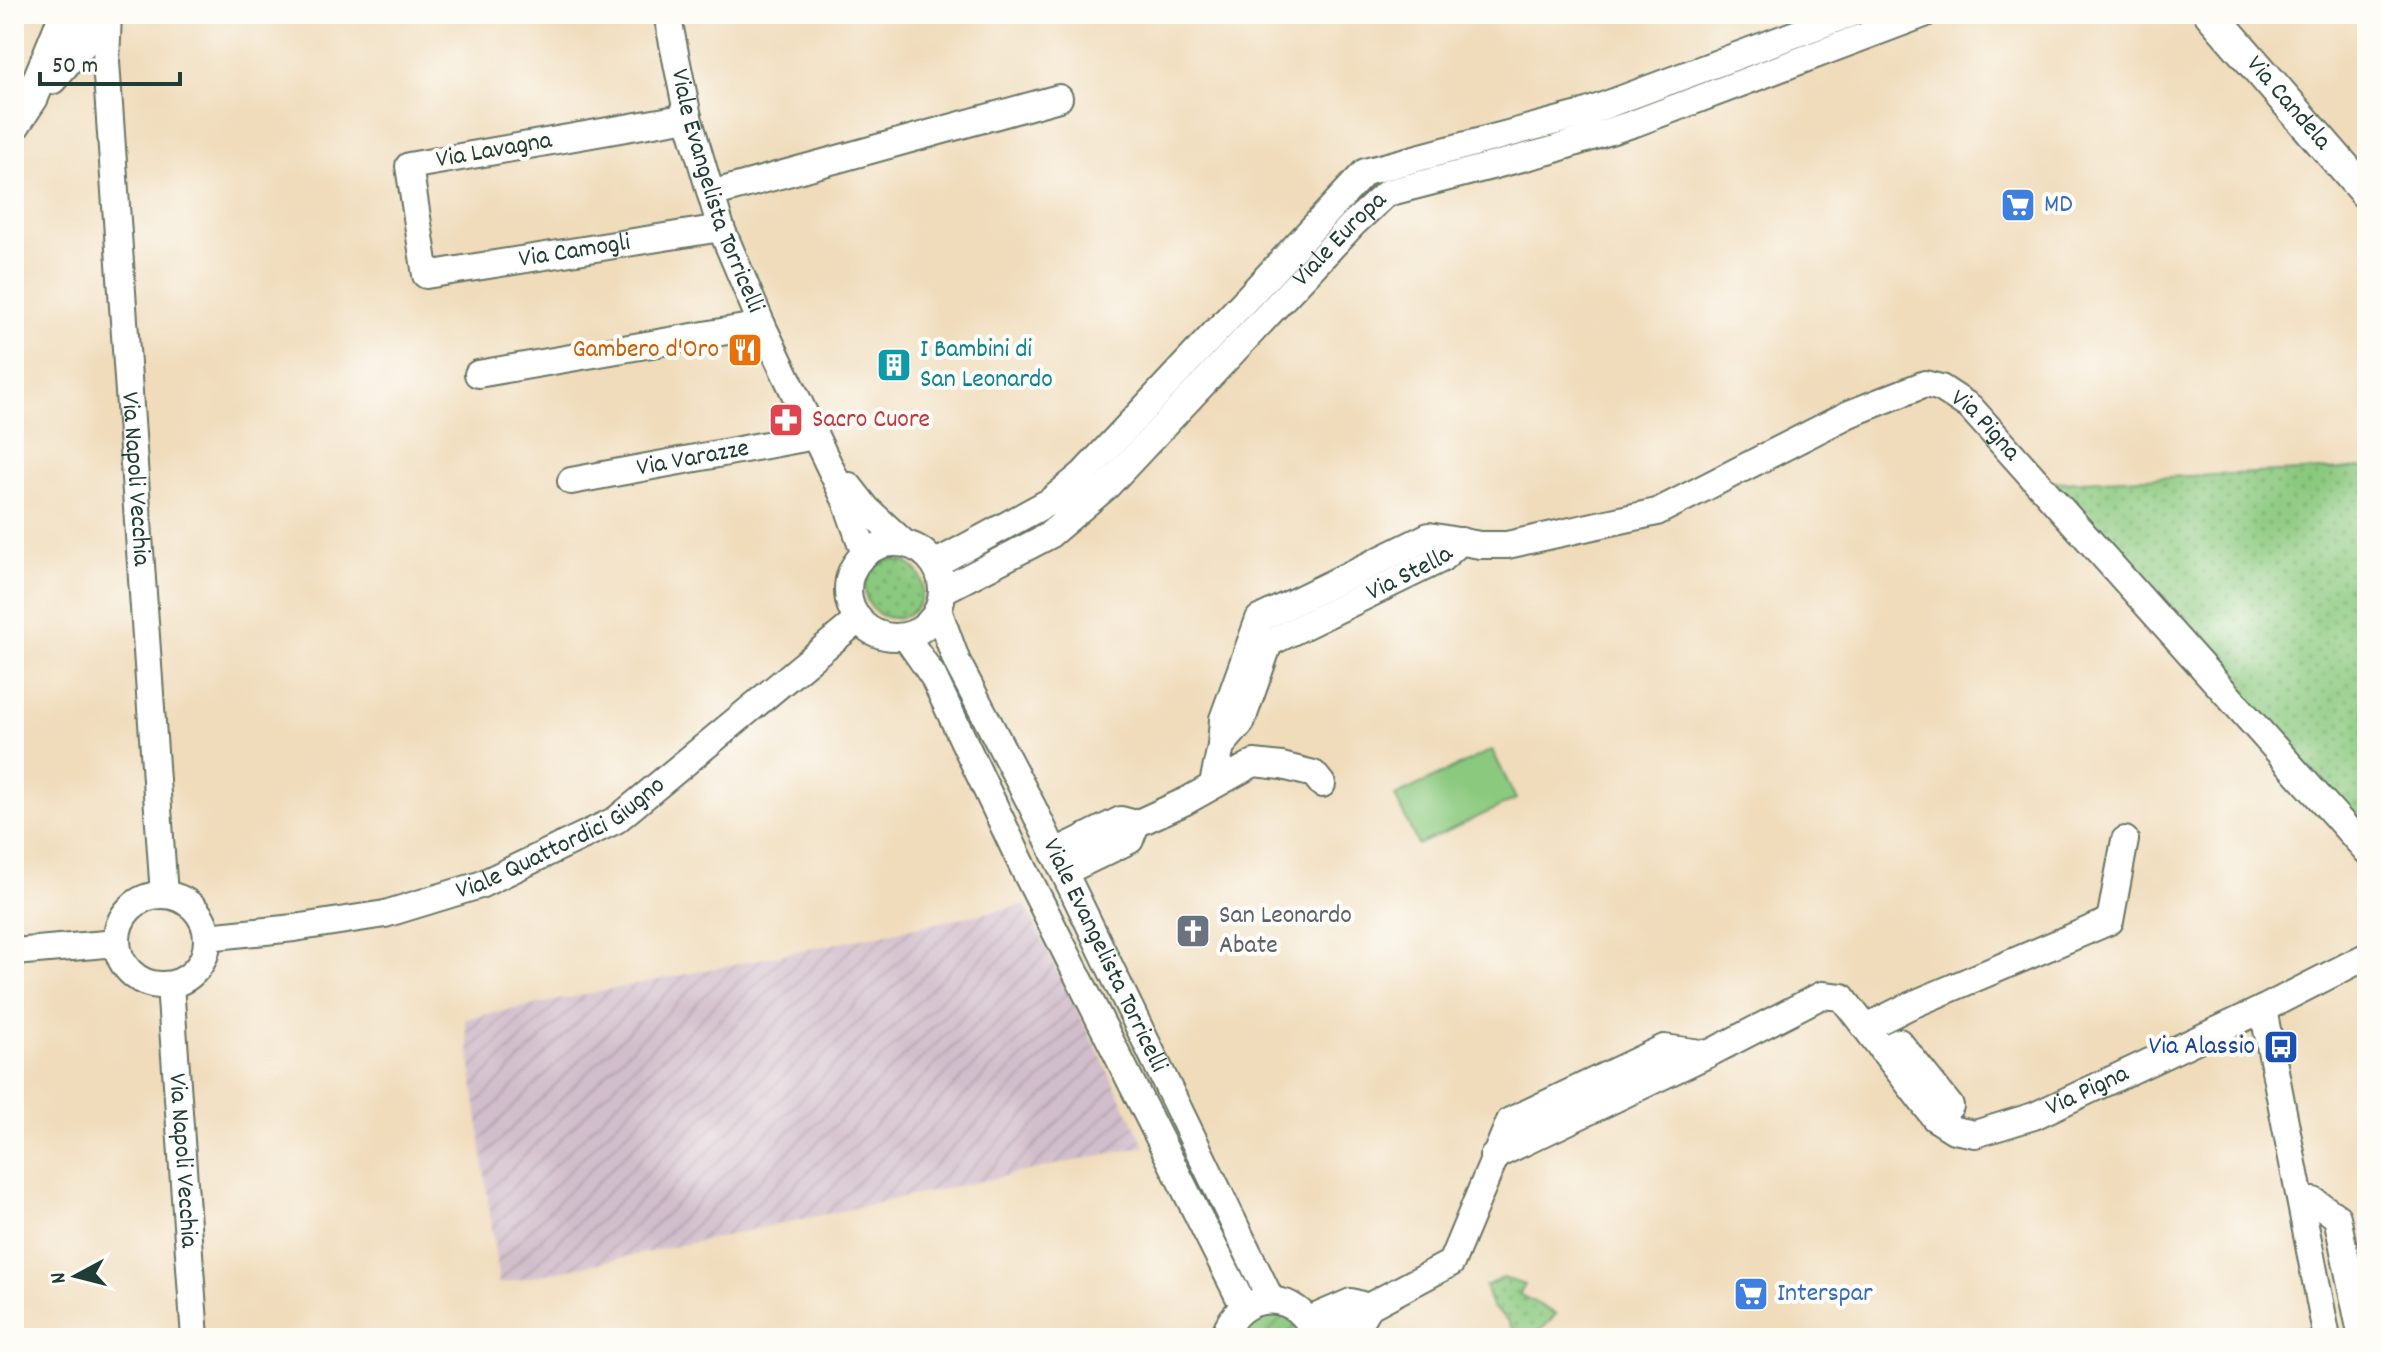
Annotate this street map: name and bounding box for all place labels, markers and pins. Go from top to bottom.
supermarket icon: MD [1999,186,2037,224]
place label: MD [2044,187,2073,224]
restaurant icon: Gambero d'Oro [726,331,764,369]
place label: Gambero d'Oro [572,332,719,369]
place label: I Bambini di San Leonardo [920,332,1053,399]
building icon: I Bambini di San Leonardo [875,346,913,384]
pharmacy icon: Sacro Cuore [767,401,805,439]
place label: Sacro Cuore [812,402,930,439]
place label: San Leonardo Abate [1219,898,1352,965]
church icon: San Leonardo Abate [1174,912,1212,950]
bus stop icon: Via Alassio [2262,1028,2300,1066]
place label: Via Alassio [2149,1029,2255,1066]
supermarket icon: Interspar [1732,1275,1770,1313]
place label: Interspar [1777,1276,1873,1313]

